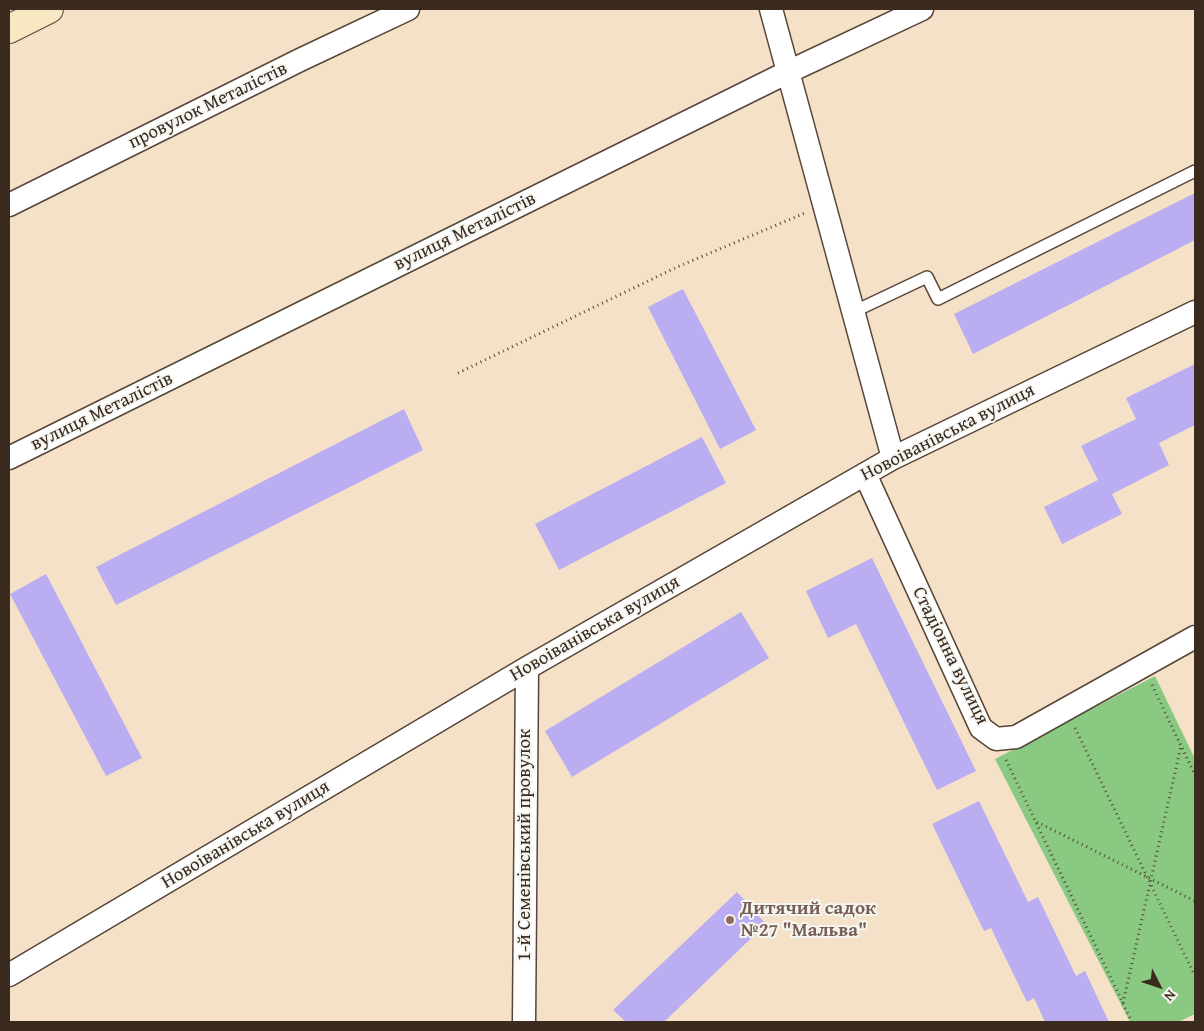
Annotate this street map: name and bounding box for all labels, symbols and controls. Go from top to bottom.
street label: провулок Металістів [125,58,291,154]
street label: вулиця Металістів [390,188,540,276]
street label: вулиця Металістів [27,368,177,456]
street label: Новоіванівська вулиця [857,379,1039,487]
street label: Новоіванівська вулиця [506,571,684,687]
street label: Стадіонна вулиця [907,583,993,729]
street label: 1-й Семенівський провулок [514,729,536,961]
street label: Новоіванівська вулиця [158,776,334,894]
place label: Дитячий садок №27 "Мальва" [740,898,876,942]
marker: Дитячий садок №27 "Мальва" [724,914,736,926]
north arrow [1134,961,1184,1011]
text: N [1160,986,1181,1006]

